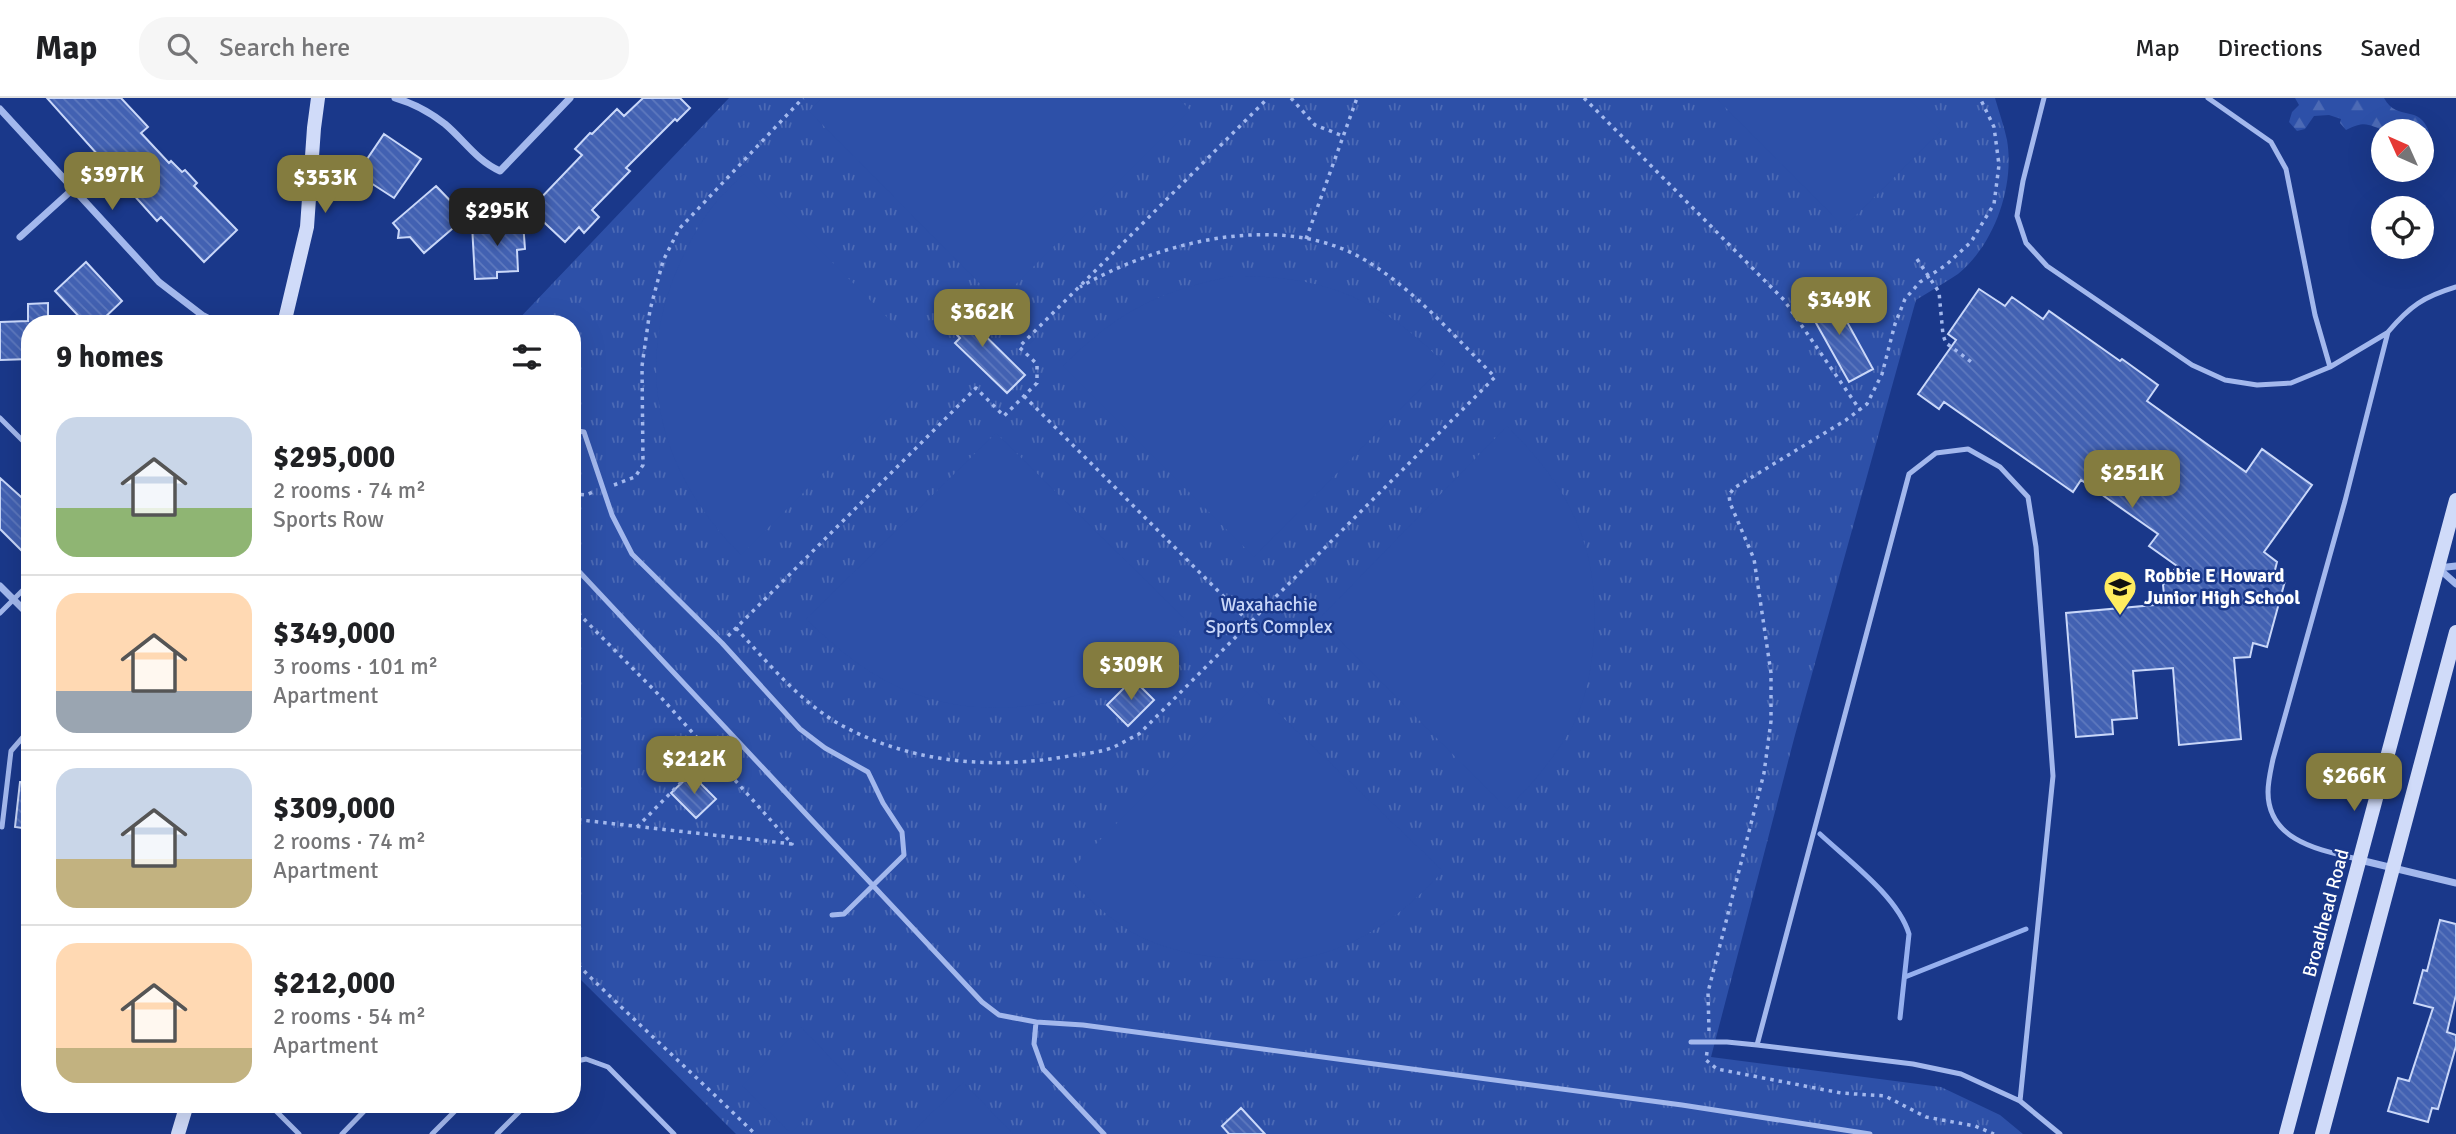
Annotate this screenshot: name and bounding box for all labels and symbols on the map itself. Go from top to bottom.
north arrow [2371,119,2434,182]
pin: $397K [63,152,161,212]
pin: $353K [276,156,374,215]
pin: $295K [448,188,546,248]
pin: $349K [1790,278,1888,337]
pin: $362K [933,289,1031,349]
pin: $251K [2083,450,2181,510]
place label: Robbie E Howard Junior High School [2144,564,2300,610]
school or university icon: Robbie E Howard Junior High School [2101,568,2139,617]
park label: Waxahachie Sports Complex [1205,593,1333,639]
pin: $309K [1082,642,1180,702]
pin: $212K [645,736,743,796]
pin: $266K [2305,754,2403,813]
street label: Broadhead Road [2297,846,2355,980]

